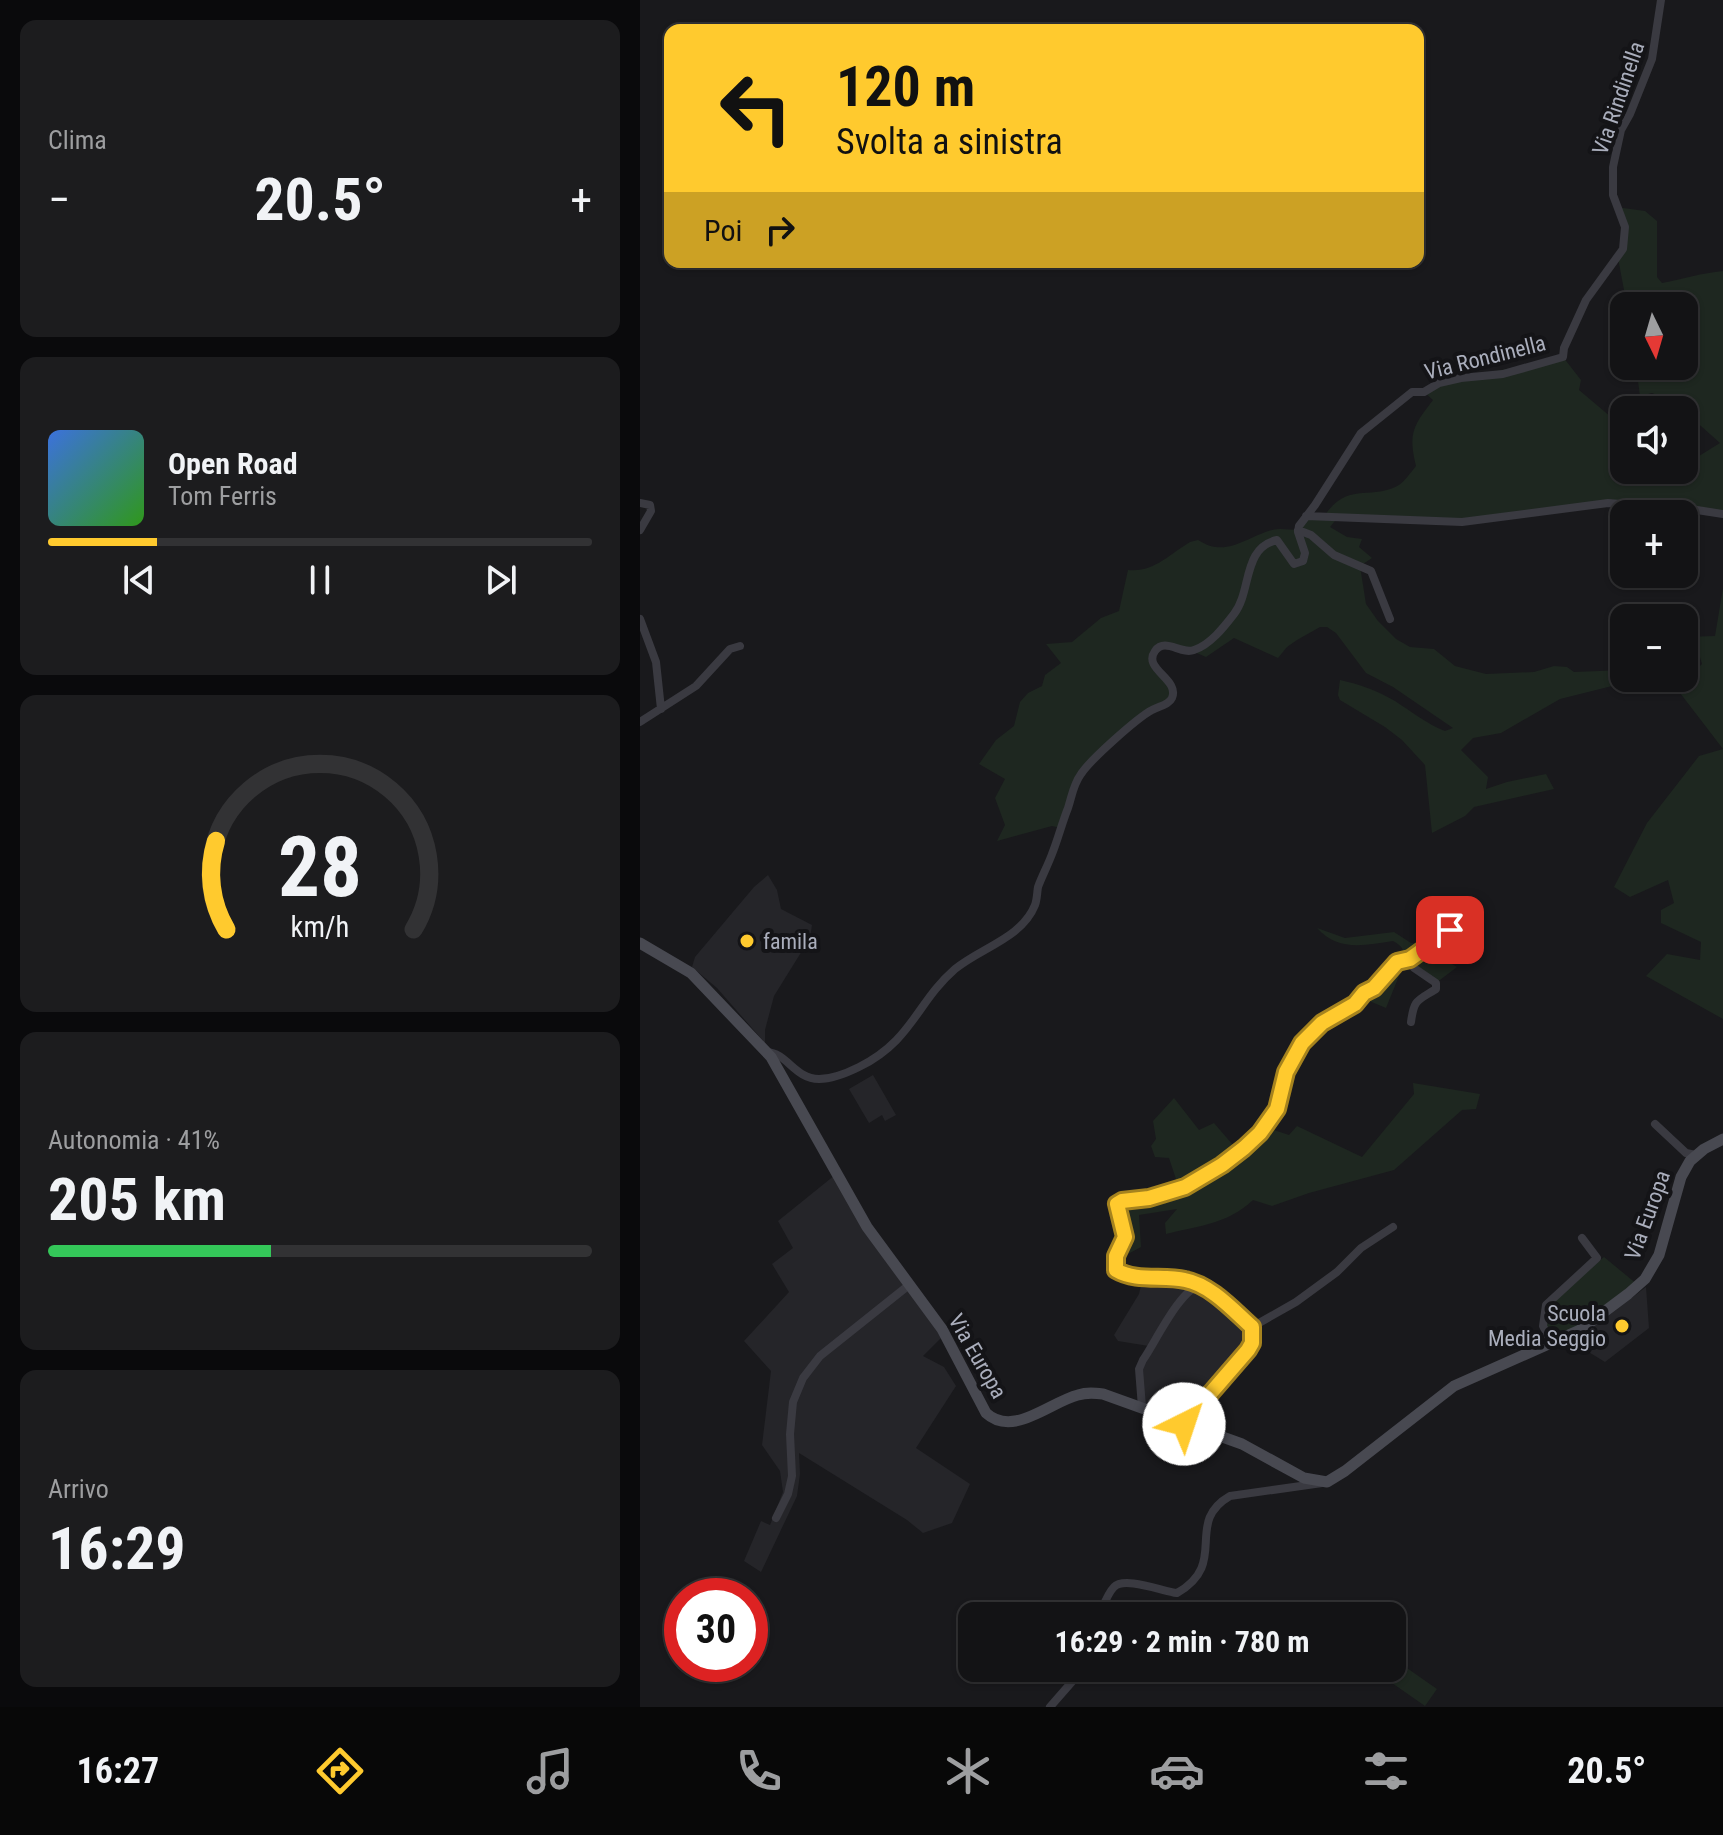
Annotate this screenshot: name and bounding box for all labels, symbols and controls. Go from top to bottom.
street label: Via Rindinella [1587,38,1649,158]
text: 120 m [836,54,975,120]
icon: left [704,56,808,160]
text: Svolta a sinistra [836,121,1063,163]
text: Clima [48,125,107,155]
text: 20.5° [254,164,386,235]
text: − [48,174,70,226]
text: + [570,174,592,226]
icon: right [758,208,802,252]
text: Poi [704,213,742,248]
north arrow [1610,292,1698,380]
map controls [1610,292,1698,692]
street label: Via Rondinella [1422,330,1548,385]
button: sound [1610,396,1698,484]
text: Open Road [168,446,298,481]
text: Tom Ferris [168,481,277,511]
button: + [1610,500,1698,588]
icon: previous [117,558,161,602]
icon: pause [298,558,342,602]
icon: next [479,558,523,602]
button: − [1610,604,1698,692]
text: 28 [278,818,362,915]
pin [1416,896,1484,964]
icon: arrive [1428,908,1472,952]
text: km/h [291,910,349,944]
place label: famila [763,929,818,954]
marker: famila [738,932,756,950]
text: Autonomia · 41% [48,1125,220,1155]
text: 205 km [48,1164,226,1235]
street label: Via Europa [1620,1167,1675,1263]
place label: Scuola Media Seggio [1488,1301,1606,1351]
street label: Via Europa [943,1310,1012,1403]
marker: Scuola Media Seggio [1613,1317,1631,1335]
position arrow [1142,1382,1226,1466]
text: Arrivo [48,1474,109,1504]
text: 16:29 [48,1513,186,1584]
speed limit sign: 30 [664,1578,768,1682]
text: 16:29 · 2 min · 780 m [1055,1624,1309,1659]
icon: directions [312,1743,368,1799]
icon: music [522,1743,578,1799]
icon: phone [731,1743,787,1799]
icon: climate [940,1743,996,1799]
icon: car [1149,1743,1205,1799]
icon: filters [1358,1743,1414,1799]
text: 16:27 [77,1750,159,1792]
text: 20.5° [1567,1750,1646,1792]

